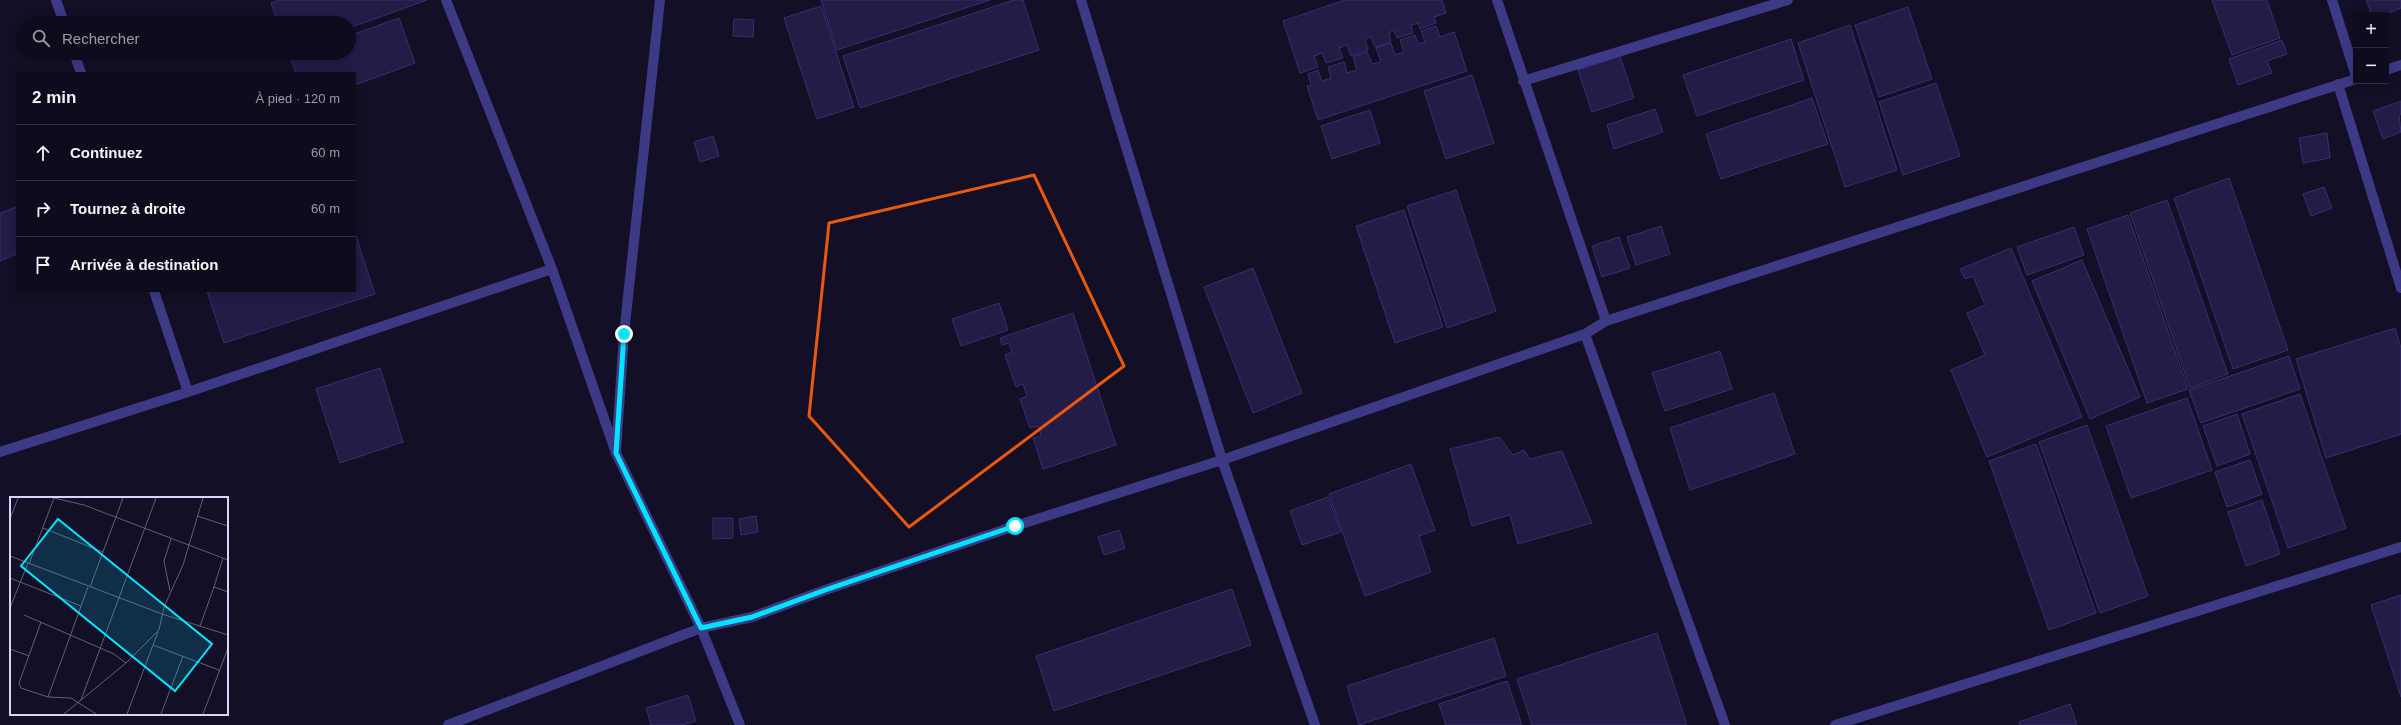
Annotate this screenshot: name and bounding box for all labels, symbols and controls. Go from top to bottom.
map controls [2353,12,2389,84]
button: + [2353,12,2389,48]
search box [16,16,356,60]
icon: search [30,27,52,49]
text: Rechercher [62,30,140,47]
button: − [2353,48,2389,84]
text: 2 min [32,88,76,107]
text: À pied · 120 m [255,91,340,106]
icon: ahead [32,142,54,164]
text: Continuez [70,144,143,161]
text: 60 m [311,145,340,160]
icon: right [32,198,54,220]
text: Tournez à droite [70,200,186,217]
text: 60 m [311,201,340,216]
icon: arrive [32,254,54,276]
text: Arrivée à destination [70,256,218,273]
route end [615,325,633,343]
inset map [10,497,228,715]
route start [1006,517,1024,535]

